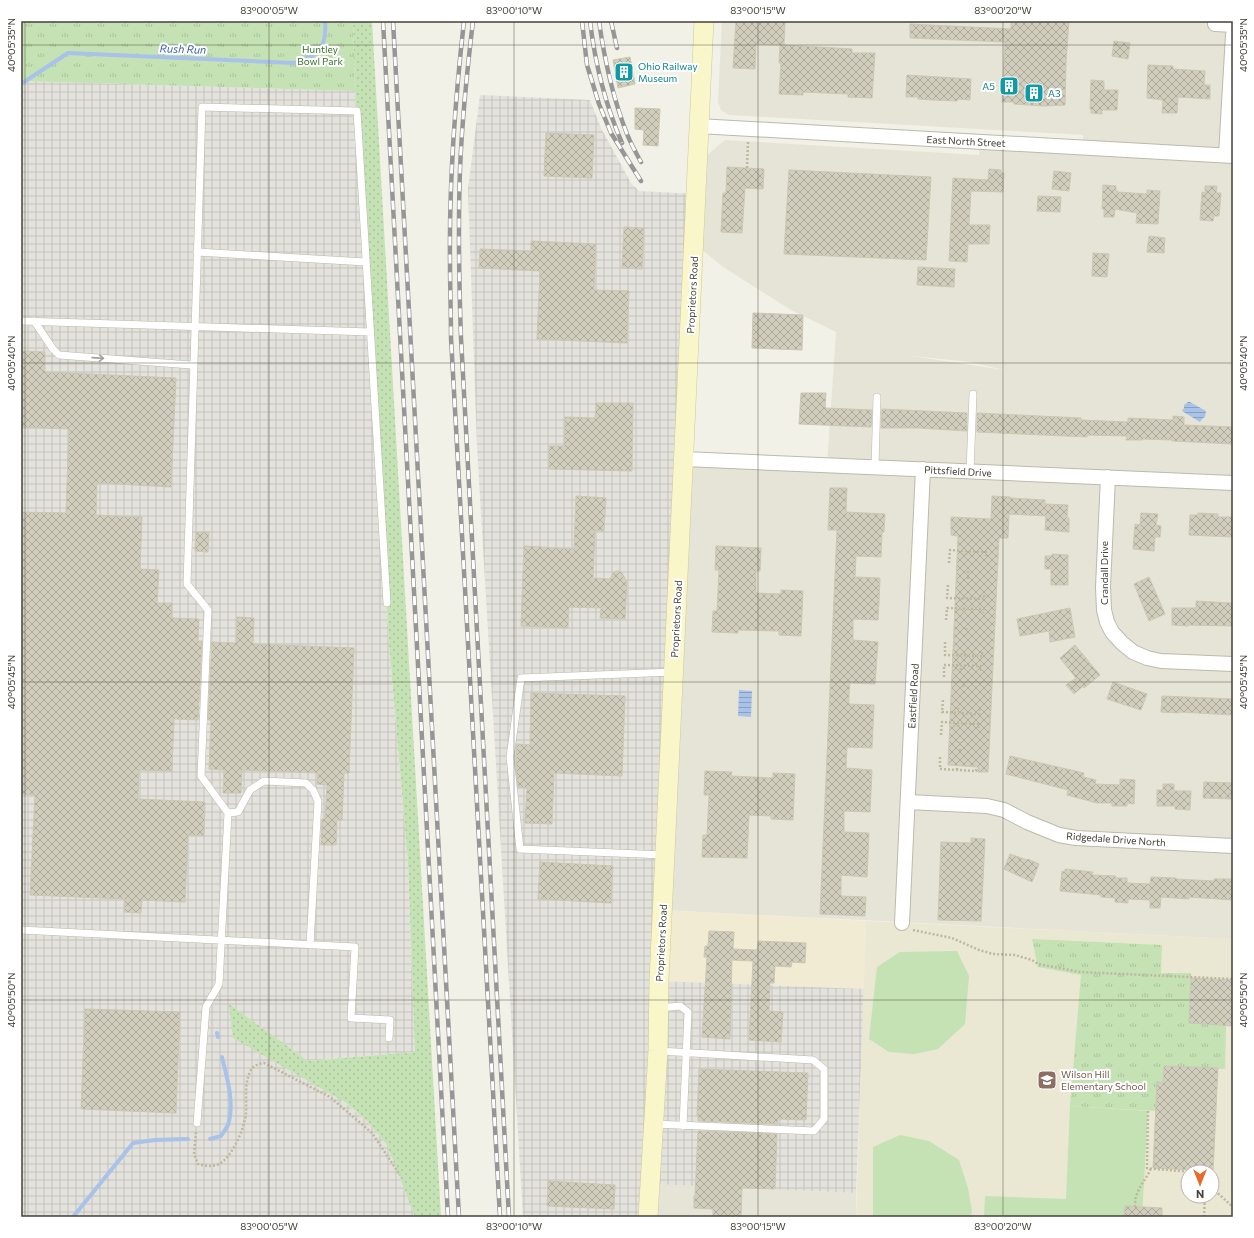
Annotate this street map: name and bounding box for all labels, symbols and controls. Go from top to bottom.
text: 83°00'05"W [240,4,298,16]
text: 83°00'10"W [486,4,542,16]
text: 83°00'15"W [730,4,786,16]
text: 83°00'20"W [974,4,1032,16]
text: 40°05'35"N [5,18,17,72]
text: 40°05'35"N [1237,18,1249,72]
water label: Rush Run [159,41,207,56]
park label: Huntley Bowl Park [297,43,343,67]
place label: Ohio Railway Museum [638,60,698,84]
building icon: Ohio Railway Museum [613,61,635,83]
building icon: A5 [998,75,1020,97]
place label: A5 [982,80,995,92]
building icon: A3 [1023,82,1045,104]
place label: A3 [1048,87,1061,99]
street label: East North Street [926,133,1006,149]
street label: Proprietors Road [684,256,700,334]
text: 40°05'40"N [5,335,17,391]
text: 40°05'40"N [1237,335,1249,391]
one-way arrow [91,354,104,361]
street label: Pittsfield Drive [924,463,992,479]
street label: Crandall Drive [1098,541,1110,605]
street label: Proprietors Road [668,580,684,658]
text: 40°05'45"N [5,655,17,709]
text: 40°05'45"N [1237,655,1249,709]
street label: Eastfield Road [905,663,921,729]
street label: Ridgedale Drive North [1066,830,1166,848]
street label: Proprietors Road [653,904,669,982]
text: 40°05'50"N [5,972,17,1028]
text: 40°05'50"N [1237,972,1249,1028]
place label: Wilson Hill Elementary School [1061,1068,1146,1092]
school or university icon: Wilson Hill Elementary School [1036,1069,1058,1091]
north arrow [1180,1164,1220,1204]
text: N [1196,1188,1204,1201]
text: 83°00'05"W [240,1220,298,1232]
text: 83°00'10"W [486,1220,542,1232]
text: 83°00'15"W [730,1220,786,1232]
text: 83°00'20"W [974,1220,1032,1232]

